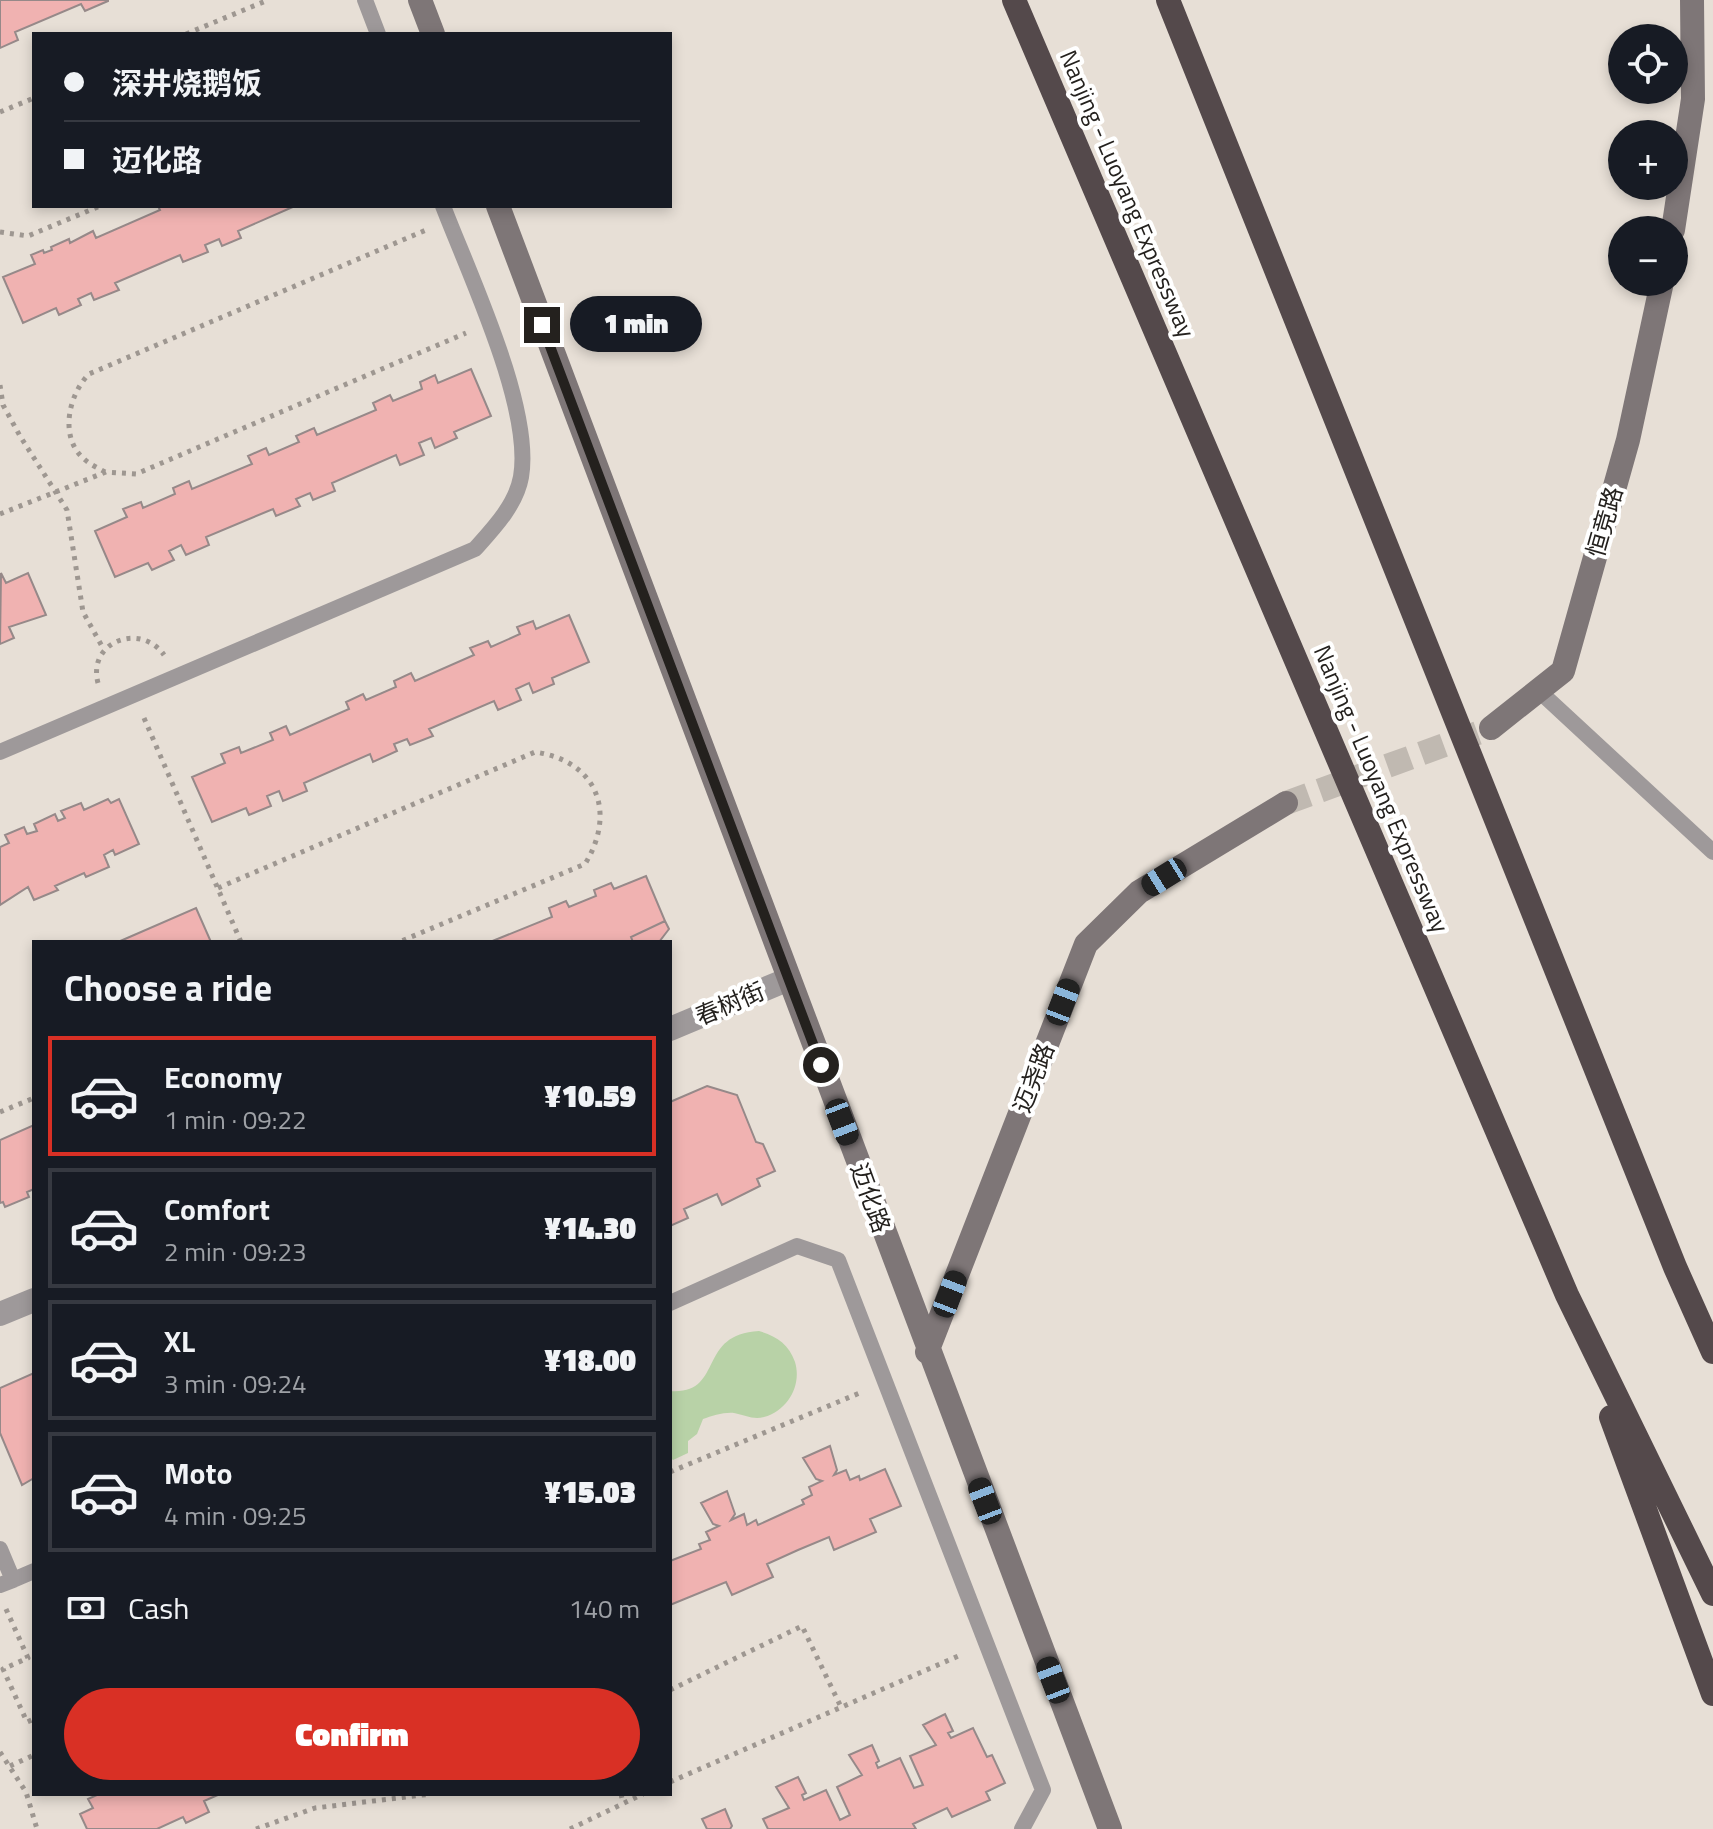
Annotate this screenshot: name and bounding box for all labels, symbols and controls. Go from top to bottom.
map controls [1608,24,1688,296]
button: locate [1608,24,1688,104]
street label: Nanjing - Luoyang Expressway [1051,44,1205,343]
text: 深井烧鹅饭 [112,60,262,106]
button: + [1608,120,1688,200]
text: 迈化路 [112,137,202,183]
button: − [1608,216,1688,296]
callout: 1 min [570,297,702,353]
text: 1 min [604,304,668,343]
route end [524,307,560,343]
street label: 恒竞路 [1577,482,1631,561]
street label: Nanjing - Luoyang Expressway [1305,639,1459,938]
car [1137,854,1191,900]
text: Choose a ride [64,960,272,1015]
street label: 春树街 [689,972,770,1034]
car [1043,975,1083,1029]
street label: 迈尧路 [1003,1038,1063,1118]
route start [803,1047,839,1083]
text: Economy [164,1054,282,1100]
icon: car [68,1060,140,1132]
text: ¥10.59 [544,1073,636,1119]
car [822,1095,862,1149]
text: 1 min · 09:22 [164,1100,307,1139]
street label: 迈化路 [842,1158,900,1238]
text: Comfort [164,1186,270,1232]
icon: car [68,1192,140,1264]
text: ¥14.30 [544,1205,636,1251]
text: 2 min · 09:23 [164,1232,307,1271]
car [930,1267,970,1321]
text: XL [164,1318,195,1364]
icon: car [68,1324,140,1396]
text: ¥18.00 [544,1337,636,1383]
text: 3 min · 09:24 [164,1364,307,1403]
text: Moto [164,1450,232,1496]
icon: car [68,1456,140,1528]
text: ¥15.03 [544,1469,636,1515]
car [965,1474,1005,1528]
text: 4 min · 09:25 [164,1496,307,1535]
text: Cash [128,1585,189,1631]
icon: cash [64,1586,108,1630]
text: 140 m [569,1589,640,1628]
car [1033,1653,1073,1707]
button: Confirm [64,1688,640,1780]

